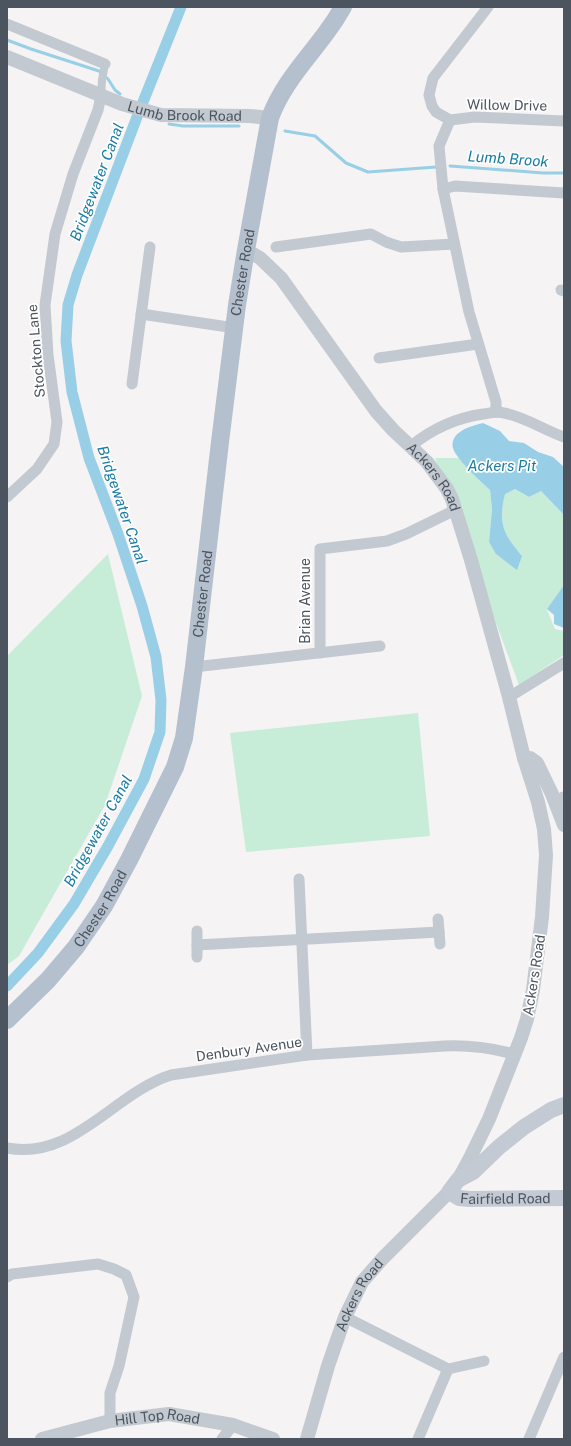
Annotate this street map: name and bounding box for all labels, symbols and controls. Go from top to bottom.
street label: Willow Drive [467,96,547,114]
street label: Lumb Brook Road [126,98,242,124]
water label: Bridgewater Canal [66,121,127,243]
water label: Lumb Brook [467,147,550,170]
street label: Chester Road [228,228,258,317]
street label: Stockton Lane [24,304,48,398]
street label: Ackers Road [404,439,463,513]
water label: Bridgewater Canal [94,443,151,566]
water label: Ackers Pit [468,457,537,474]
street label: Chester Road [189,549,215,638]
street label: Brian Avenue [297,558,313,644]
water label: Bridgewater Canal [60,772,135,889]
street label: Chester Road [70,867,130,950]
street label: Ackers Road [520,933,548,1017]
street label: Denbury Avenue [195,1034,303,1064]
street label: Fairfield Road [459,1190,551,1207]
street label: Ackers Road [333,1255,387,1334]
street label: Hill Top Road [114,1406,201,1428]

